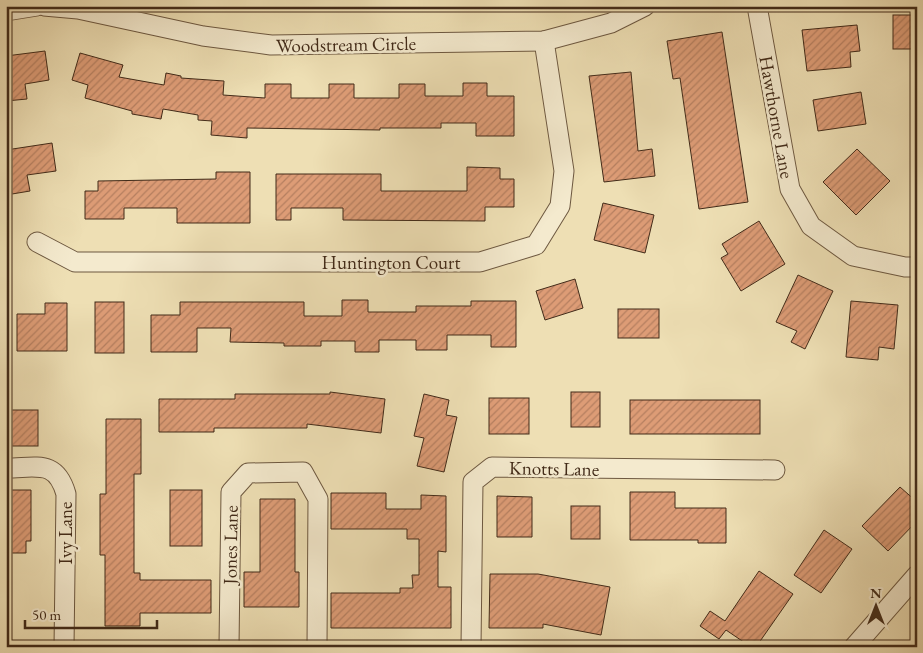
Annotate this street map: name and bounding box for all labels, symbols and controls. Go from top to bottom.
street label: Woodstream Circle [276,31,416,58]
street label: Hawthorne Lane [753,54,800,181]
street label: Huntington Court [322,250,460,275]
street label: Knotts Lane [509,455,599,482]
street label: Ivy Lane [53,501,78,565]
street label: Jones Lane [217,505,244,587]
north arrow [850,580,900,630]
text: N [870,584,882,602]
scale bar [25,598,158,630]
text: 50 m [32,605,61,624]

